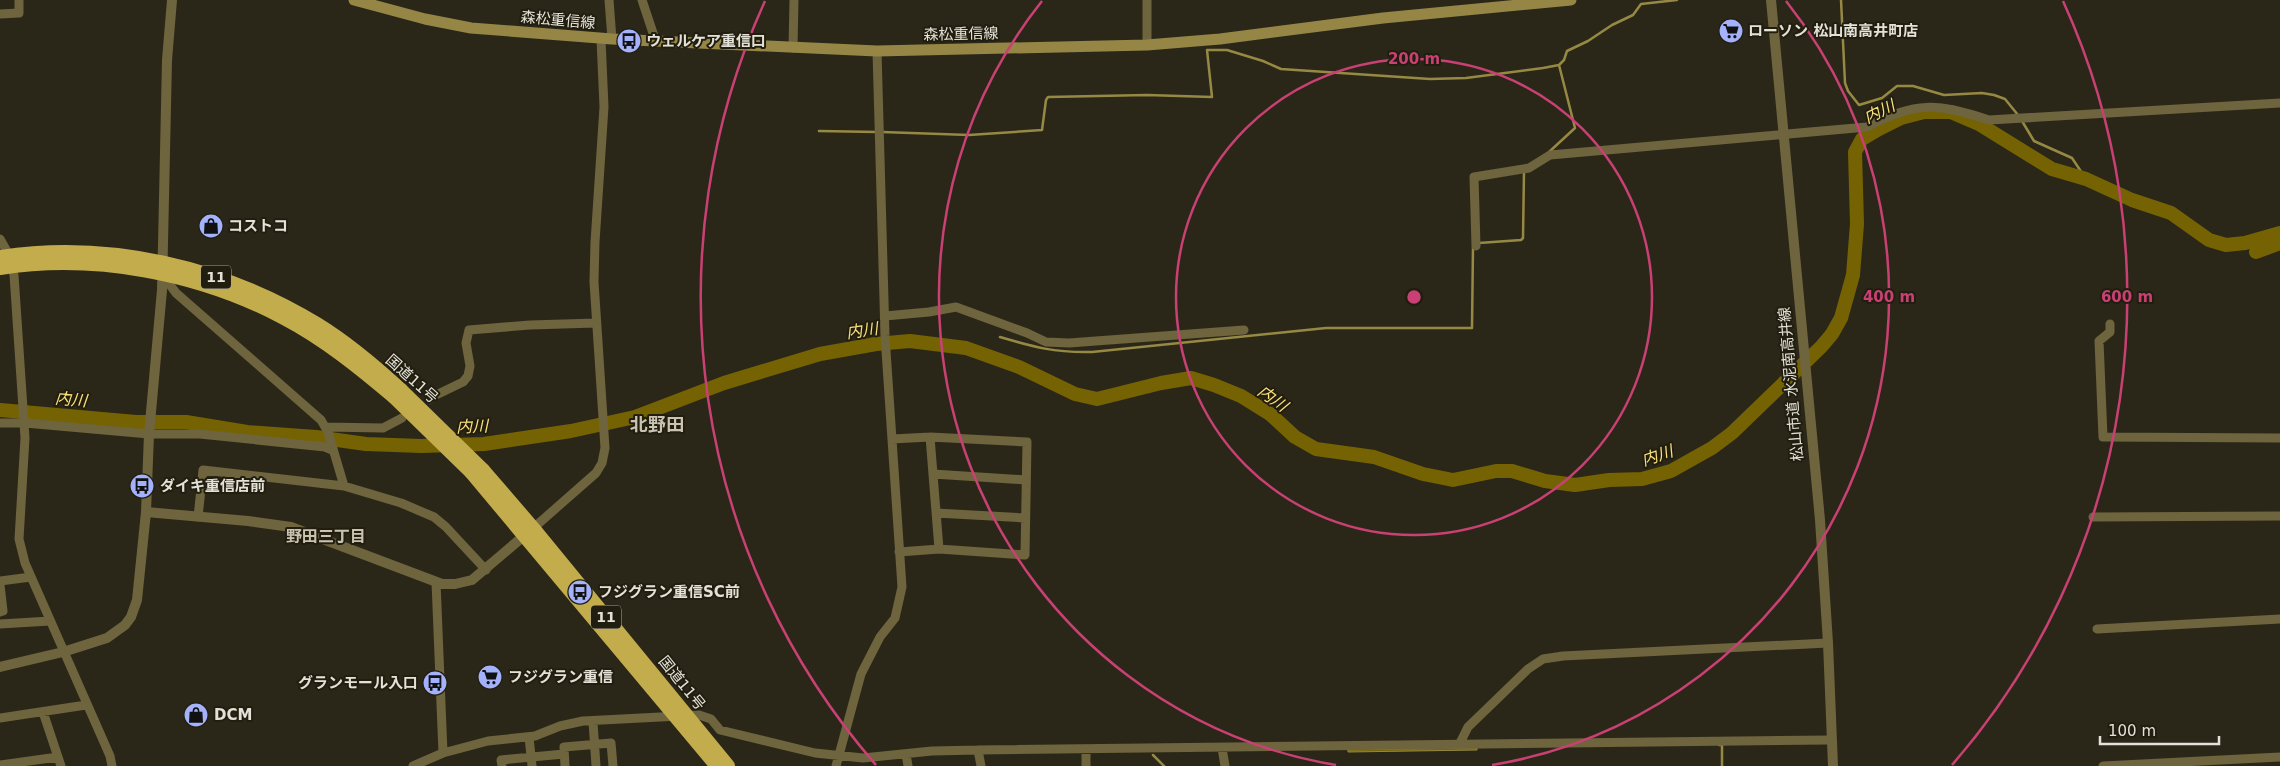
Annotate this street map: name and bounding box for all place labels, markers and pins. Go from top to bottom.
supermarket icon: ローソン 松山南高井町店 [1718,18,1744,44]
place label: ローソン 松山南高井町店 [1748,22,1918,40]
bus stop icon: ウェルケア重信口 [616,28,642,54]
place label: ウェルケア重信口 [646,32,766,50]
shop icon: コストコ [198,213,224,239]
place label: コストコ [228,217,288,235]
centre of rings [1405,288,1423,306]
bus stop icon: ダイキ重信店前 [129,473,155,499]
place label: ダイキ重信店前 [160,477,265,495]
bus stop icon: フジグラン重信SC前 [567,579,593,605]
place label: フジグラン重信SC前 [598,583,740,601]
supermarket icon: フジグラン重信 [477,664,503,690]
place label: フジグラン重信 [508,668,613,686]
bus stop icon: グランモール入口 [422,670,448,696]
place label: グランモール入口 [298,674,418,692]
shop icon: DCM [183,702,209,728]
place label: DCM [214,706,252,724]

